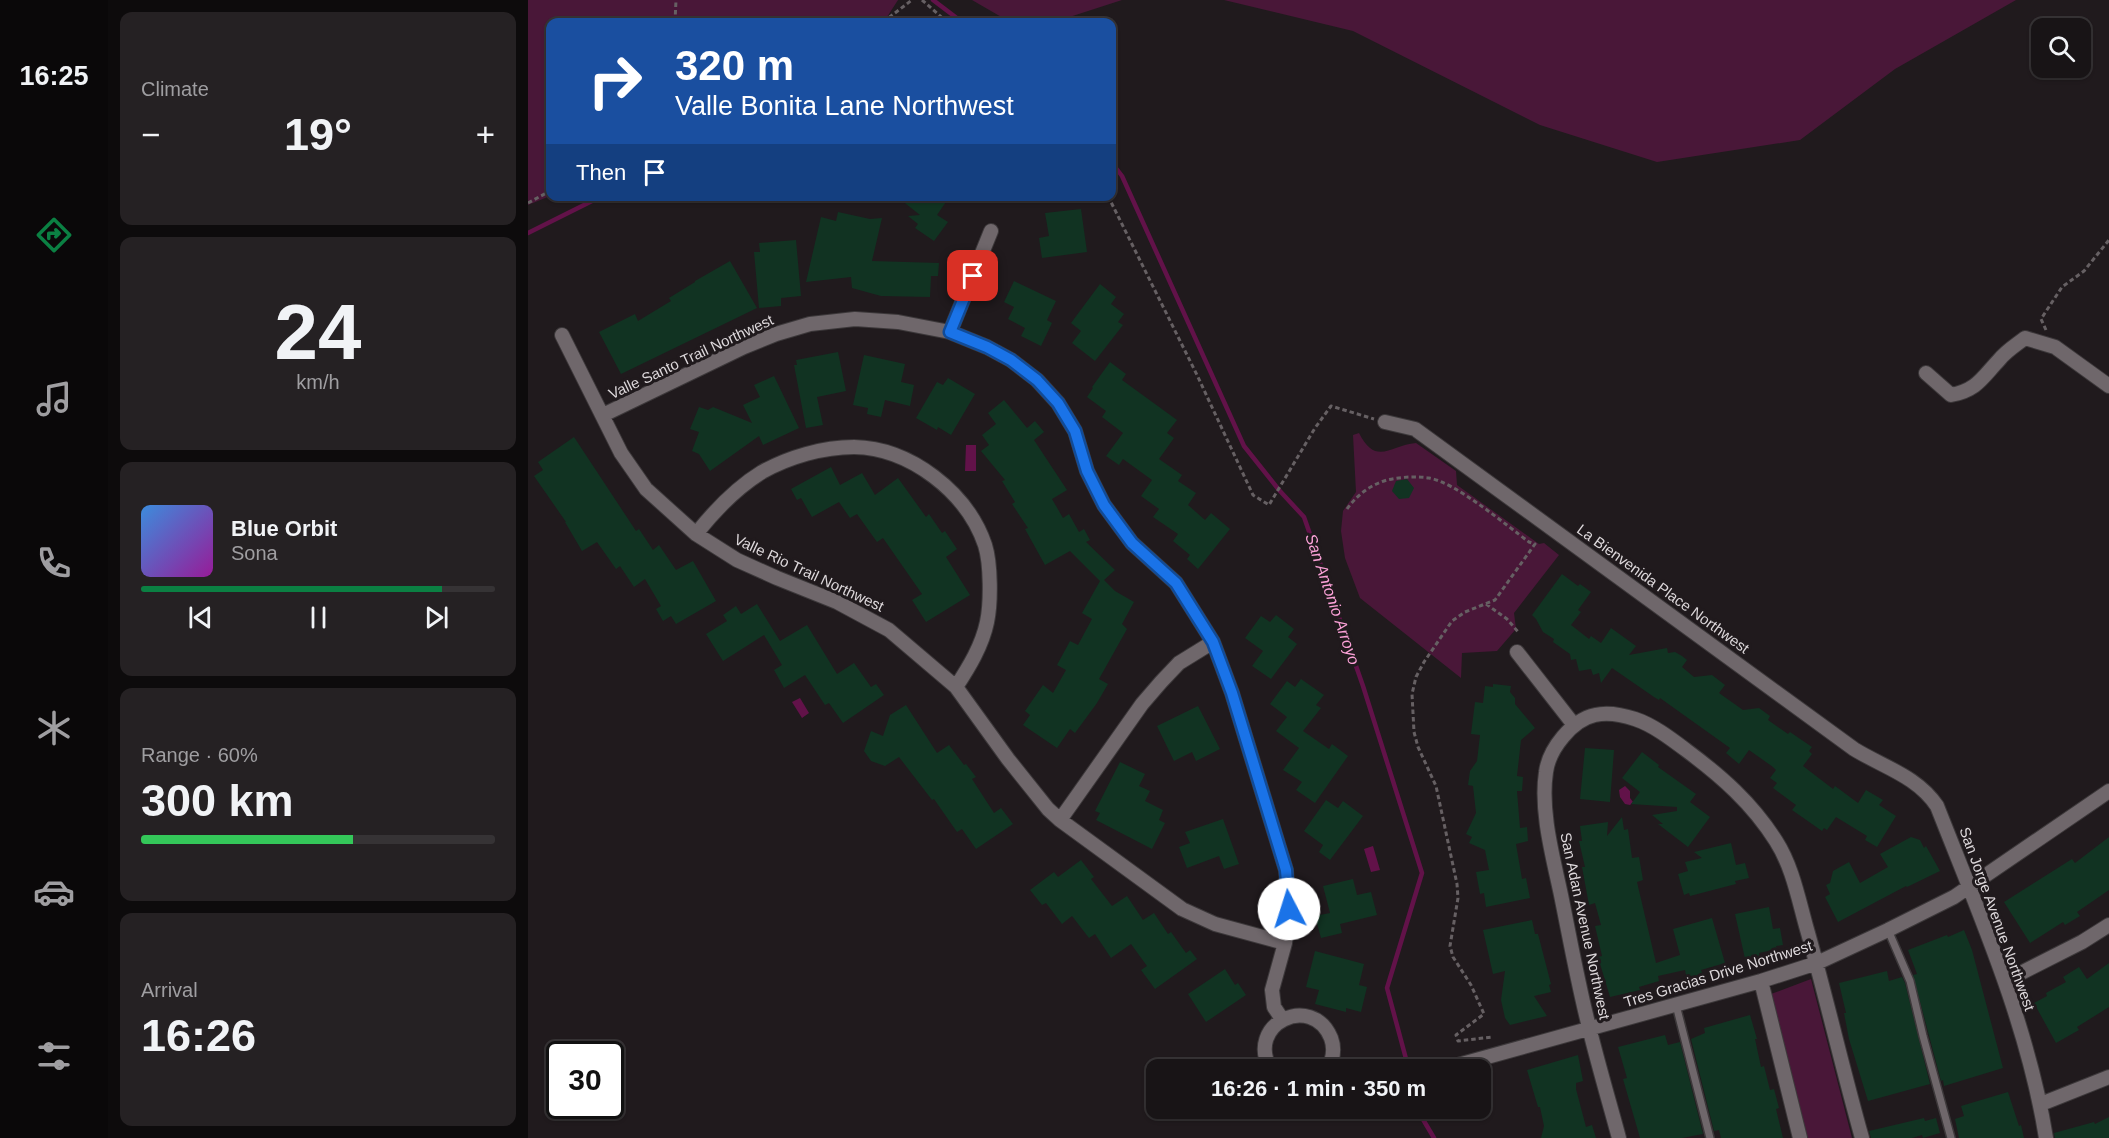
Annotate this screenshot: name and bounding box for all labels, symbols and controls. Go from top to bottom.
map controls [2031,18,2091,78]
button: search [2031,18,2091,78]
icon: right [576,42,654,120]
text: 320 m [675,42,794,89]
text: 16:25 [19,61,89,91]
text: Climate [141,78,209,100]
text: Valle Bonita Lane Northwest [675,91,1014,121]
text: 19° [284,109,352,160]
text: − [141,116,160,153]
text: + [476,116,495,153]
icon: arrive [638,156,671,189]
text: Then [576,160,626,185]
icon: directions [33,214,75,256]
pin [947,250,998,301]
icon: arrive [956,259,989,292]
text: 24 [275,288,361,376]
street label: Valle Santo Trail Northwest [606,310,777,402]
text: km/h [296,371,340,393]
icon: music [33,378,75,420]
text: Blue Orbit [231,516,337,541]
street label: La Bienvenida Place Northwest [1574,520,1753,657]
street label: Valle Rio Trail Northwest [732,530,887,615]
water label: San Antonio Arroyo [1302,531,1363,667]
icon: phone [33,542,75,584]
text: Sona [231,542,278,564]
icon: previous [184,601,217,634]
icon: pause [302,601,335,634]
icon: next [420,601,453,634]
icon: climate [33,707,75,749]
text: Range · 60% [141,744,258,766]
text: 300 km [141,775,294,826]
street label: San Jorge Avenue Northwest [1956,825,2039,1014]
street label: San Adan Avenue Northwest [1557,831,1614,1022]
icon: car [33,871,75,913]
position arrow [1257,877,1321,941]
street label: Tres Gracias Drive Northwest [1622,936,1815,1010]
text: Arrival [141,979,198,1001]
text: 16:26 [141,1010,256,1061]
icon: filters [33,1035,75,1077]
speed limit sign: 30 [546,1041,624,1119]
text: 16:26 · 1 min · 350 m [1211,1076,1426,1101]

